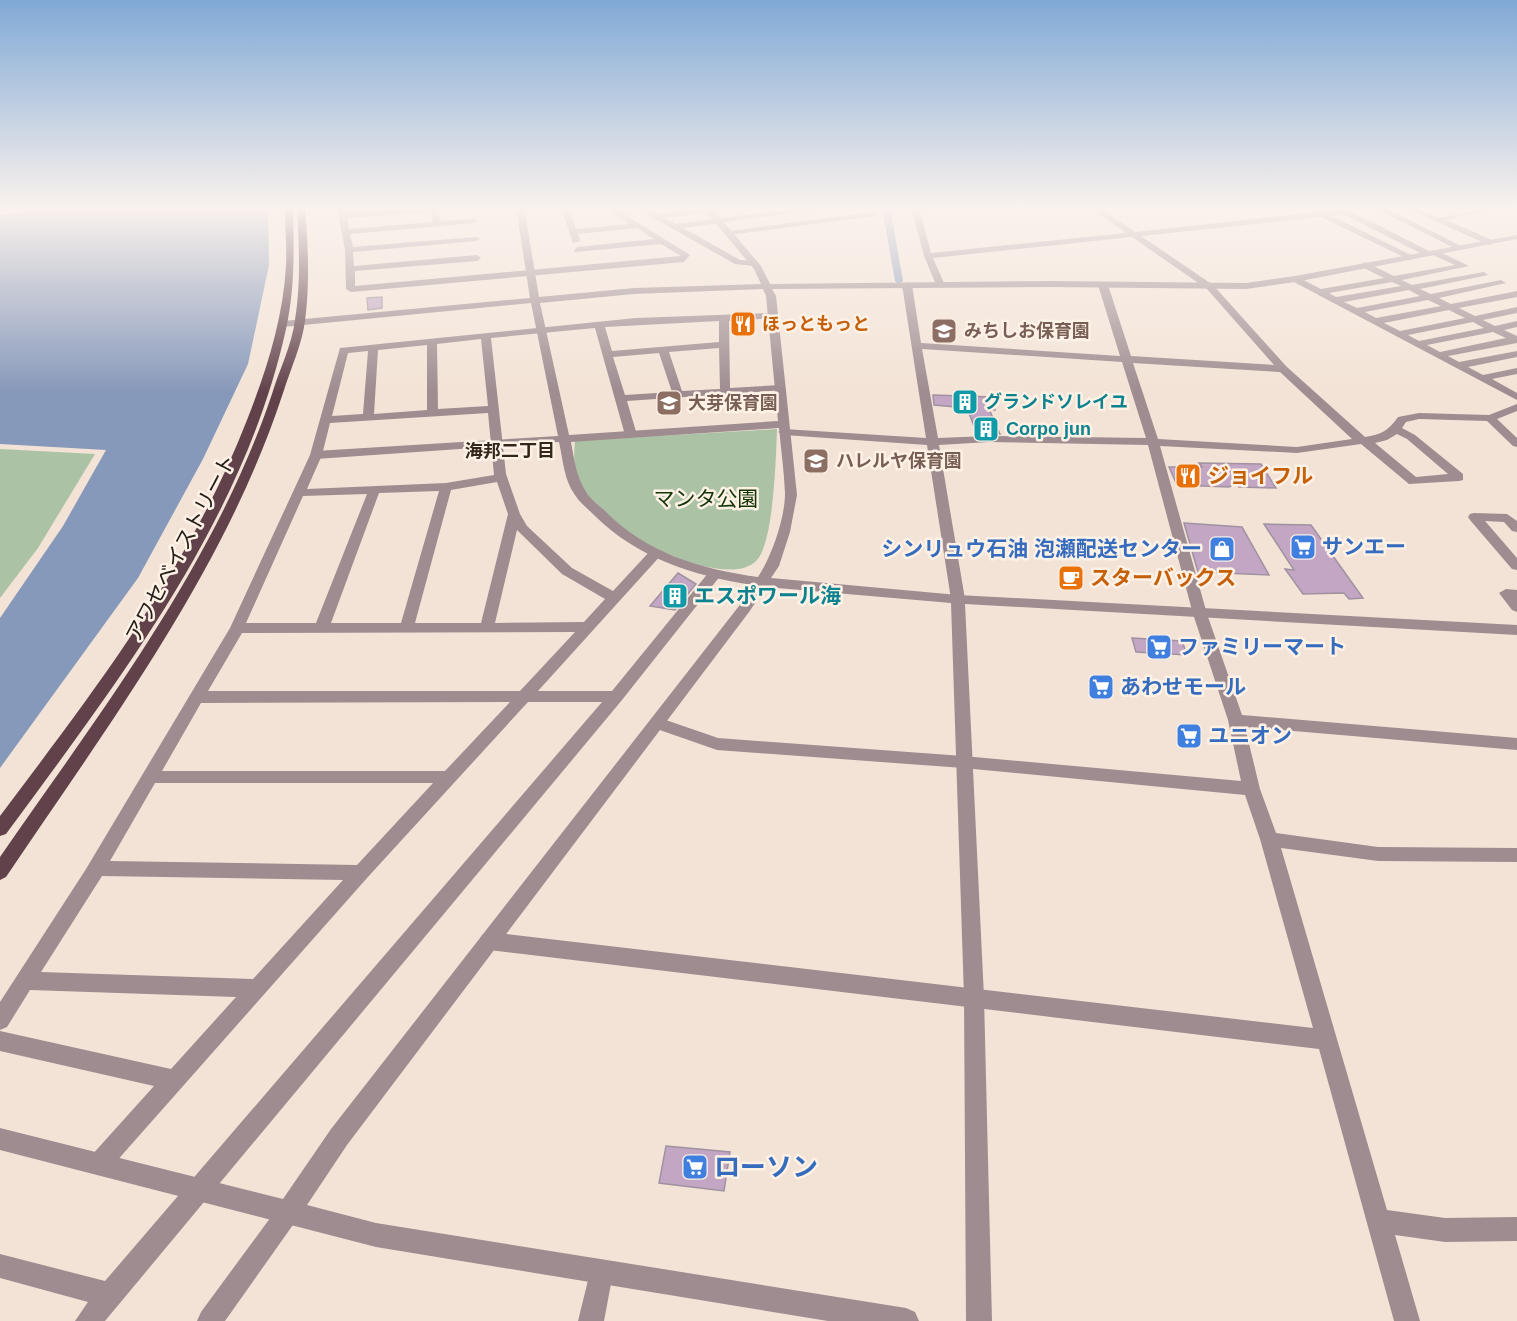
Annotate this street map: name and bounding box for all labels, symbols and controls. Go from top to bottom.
restaurant icon: ほっともっと [728,309,758,339]
place label: ほっともっと [762,314,870,334]
school or university icon: みちしお保育園 [929,316,959,346]
place label: みちしお保育園 [964,321,1090,341]
building icon: グランドソレイユ [950,387,980,417]
school or university icon: 大芽保育園 [654,388,684,418]
place label: グランドソレイユ [984,392,1128,412]
place label: 大芽保育園 [688,393,778,413]
building icon: Corpo jun [971,414,1001,444]
place label: Corpo jun [1006,419,1091,439]
district label: 海邦二丁目 [465,441,555,461]
school or university icon: ハレルヤ保育園 [801,446,831,476]
street label: アワセベイストリート [121,450,240,646]
place label: ハレルヤ保育園 [836,451,962,471]
restaurant icon: ジョイフル [1173,461,1203,491]
place label: ジョイフル [1208,464,1313,487]
park label: マンタ公園 [654,487,759,510]
supermarket icon: サンエー [1288,532,1318,562]
shop icon: シンリュウ石油 泡瀬配送センター [1207,534,1237,564]
place label: サンエー [1322,535,1406,558]
place label: シンリュウ石油 泡瀬配送センター [881,537,1202,560]
cafe icon: スターバックス [1056,563,1086,593]
place label: スターバックス [1090,566,1236,589]
building icon: エスポワール海 [660,581,690,611]
place label: エスポワール海 [694,584,841,607]
supermarket icon: ファミリーマート [1144,632,1174,662]
place label: ファミリーマート [1178,635,1346,658]
supermarket icon: あわせモール [1086,672,1116,702]
place label: あわせモール [1120,675,1246,698]
supermarket icon: ユニオン [1174,721,1204,751]
place label: ユニオン [1208,724,1292,747]
supermarket icon: ローソン [680,1152,710,1182]
place label: ローソン [714,1152,818,1182]

